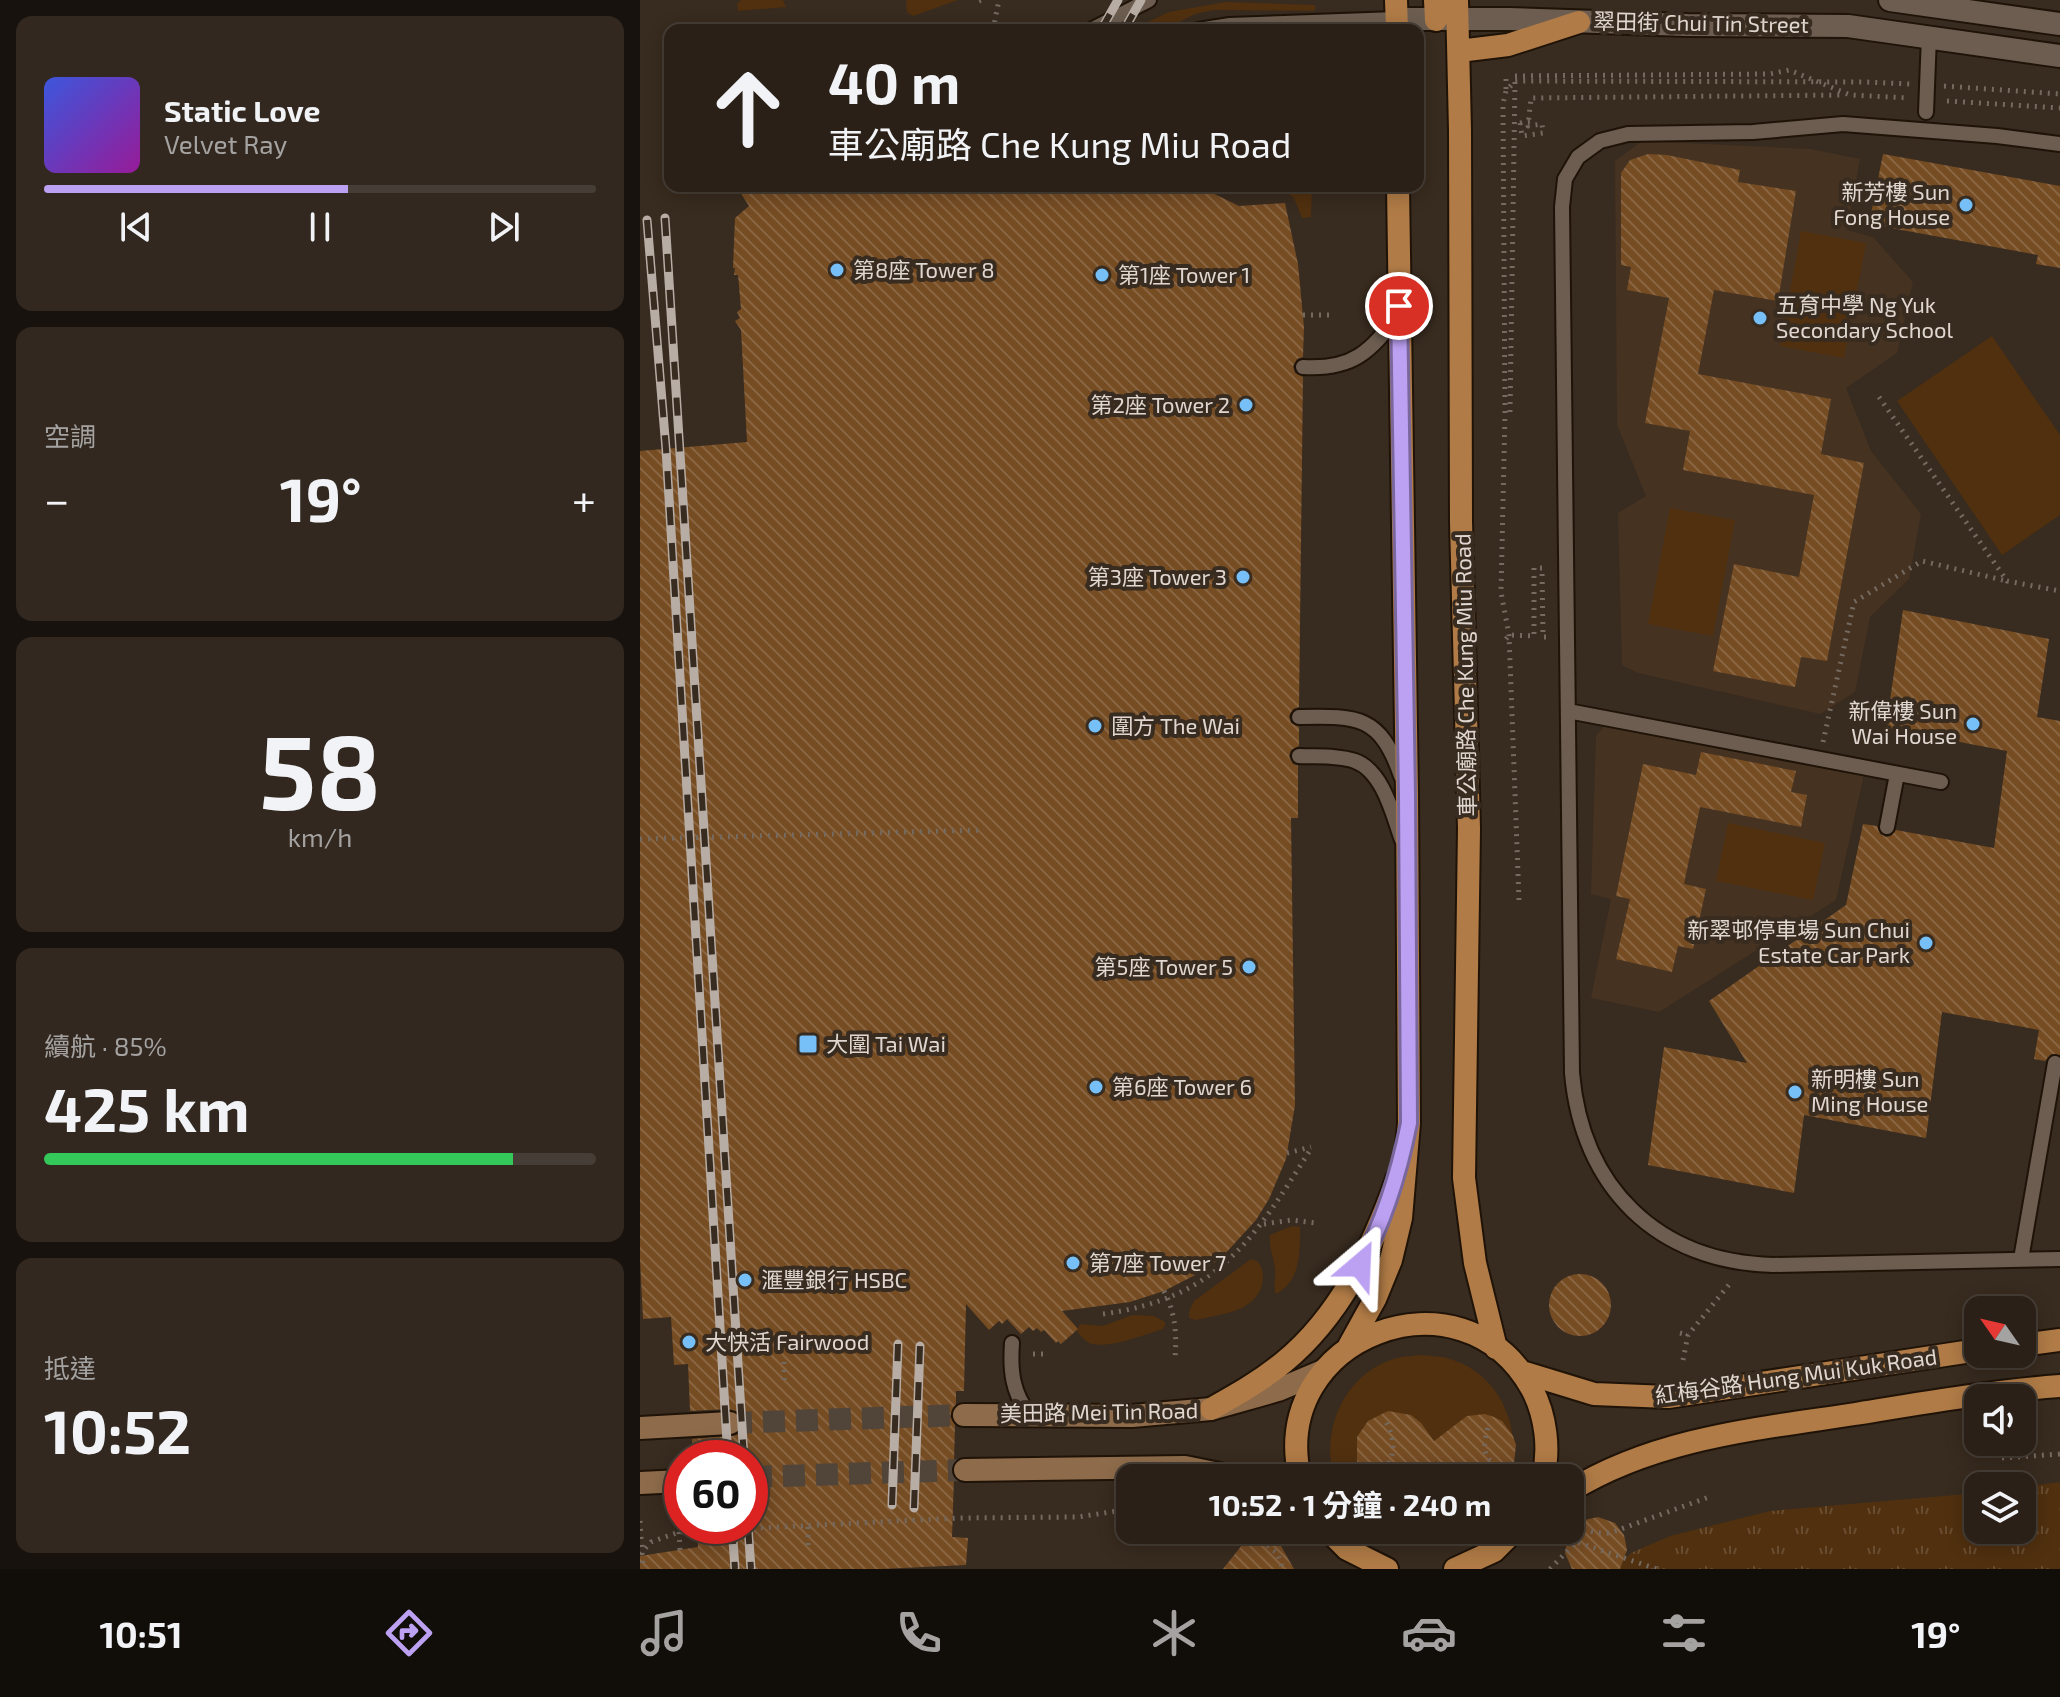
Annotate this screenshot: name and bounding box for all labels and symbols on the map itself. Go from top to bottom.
street label: 翠田街 Chui Tin Street [1593,7,1809,37]
place label: 新芳樓 Sun Fong House [1833,178,1950,229]
marker: 新芳樓 Sun Fong House [1957,196,1975,214]
place label: 第8座 Tower 8 [853,256,995,282]
marker: 第8座 Tower 8 [828,261,846,279]
place label: 第1座 Tower 1 [1118,261,1250,287]
marker: 第1座 Tower 1 [1093,266,1111,284]
pin [1365,272,1433,340]
place label: 五育中學 Ng Yuk Secondary School [1776,291,1953,342]
marker: 五育中學 Ng Yuk Secondary School [1751,309,1769,327]
place label: 第2座 Tower 2 [1090,391,1230,417]
marker: 第2座 Tower 2 [1237,396,1255,414]
street label: 車公廟路 Che Kung Miu Road [1449,533,1479,817]
place label: 第3座 Tower 3 [1088,563,1227,589]
marker: 第3座 Tower 3 [1234,568,1252,586]
place label: 新偉樓 Sun Wai House [1848,697,1957,748]
place label: 圍方 The Wai [1111,712,1240,738]
marker: 新偉樓 Sun Wai House [1964,715,1982,733]
marker: 圍方 The Wai [1086,717,1104,735]
place label: 新翠邨停車場 Sun Chui Estate Car Park [1687,916,1910,967]
marker: 新翠邨停車場 Sun Chui Estate Car Park [1917,934,1935,952]
place label: 第5座 Tower 5 [1095,953,1233,979]
marker: 第5座 Tower 5 [1240,958,1258,976]
place label: 大圍 Tai Wai [826,1030,946,1056]
marker: 大圍 Tai Wai [797,1033,819,1055]
place label: 新明樓 Sun Ming House [1811,1065,1928,1116]
place label: 第6座 Tower 6 [1112,1073,1252,1099]
marker: 第6座 Tower 6 [1087,1078,1105,1096]
marker: 新明樓 Sun Ming House [1786,1083,1804,1101]
position arrow [1318,1223,1402,1307]
place label: 第7座 Tower 7 [1089,1249,1226,1275]
marker: 第7座 Tower 7 [1064,1254,1082,1272]
place label: 滙豐銀行 HSBC [761,1266,907,1292]
marker: 滙豐銀行 HSBC [736,1271,754,1289]
north arrow [1964,1296,2036,1368]
place label: 大快活 Fairwood [705,1328,869,1354]
marker: 大快活 Fairwood [680,1333,698,1351]
street label: 紅梅谷路 Hung Mui Kuk Road [1653,1342,1938,1408]
street label: 美田路 Mei Tin Road [1000,1396,1198,1426]
speed limit sign: 60 [664,1440,768,1544]

